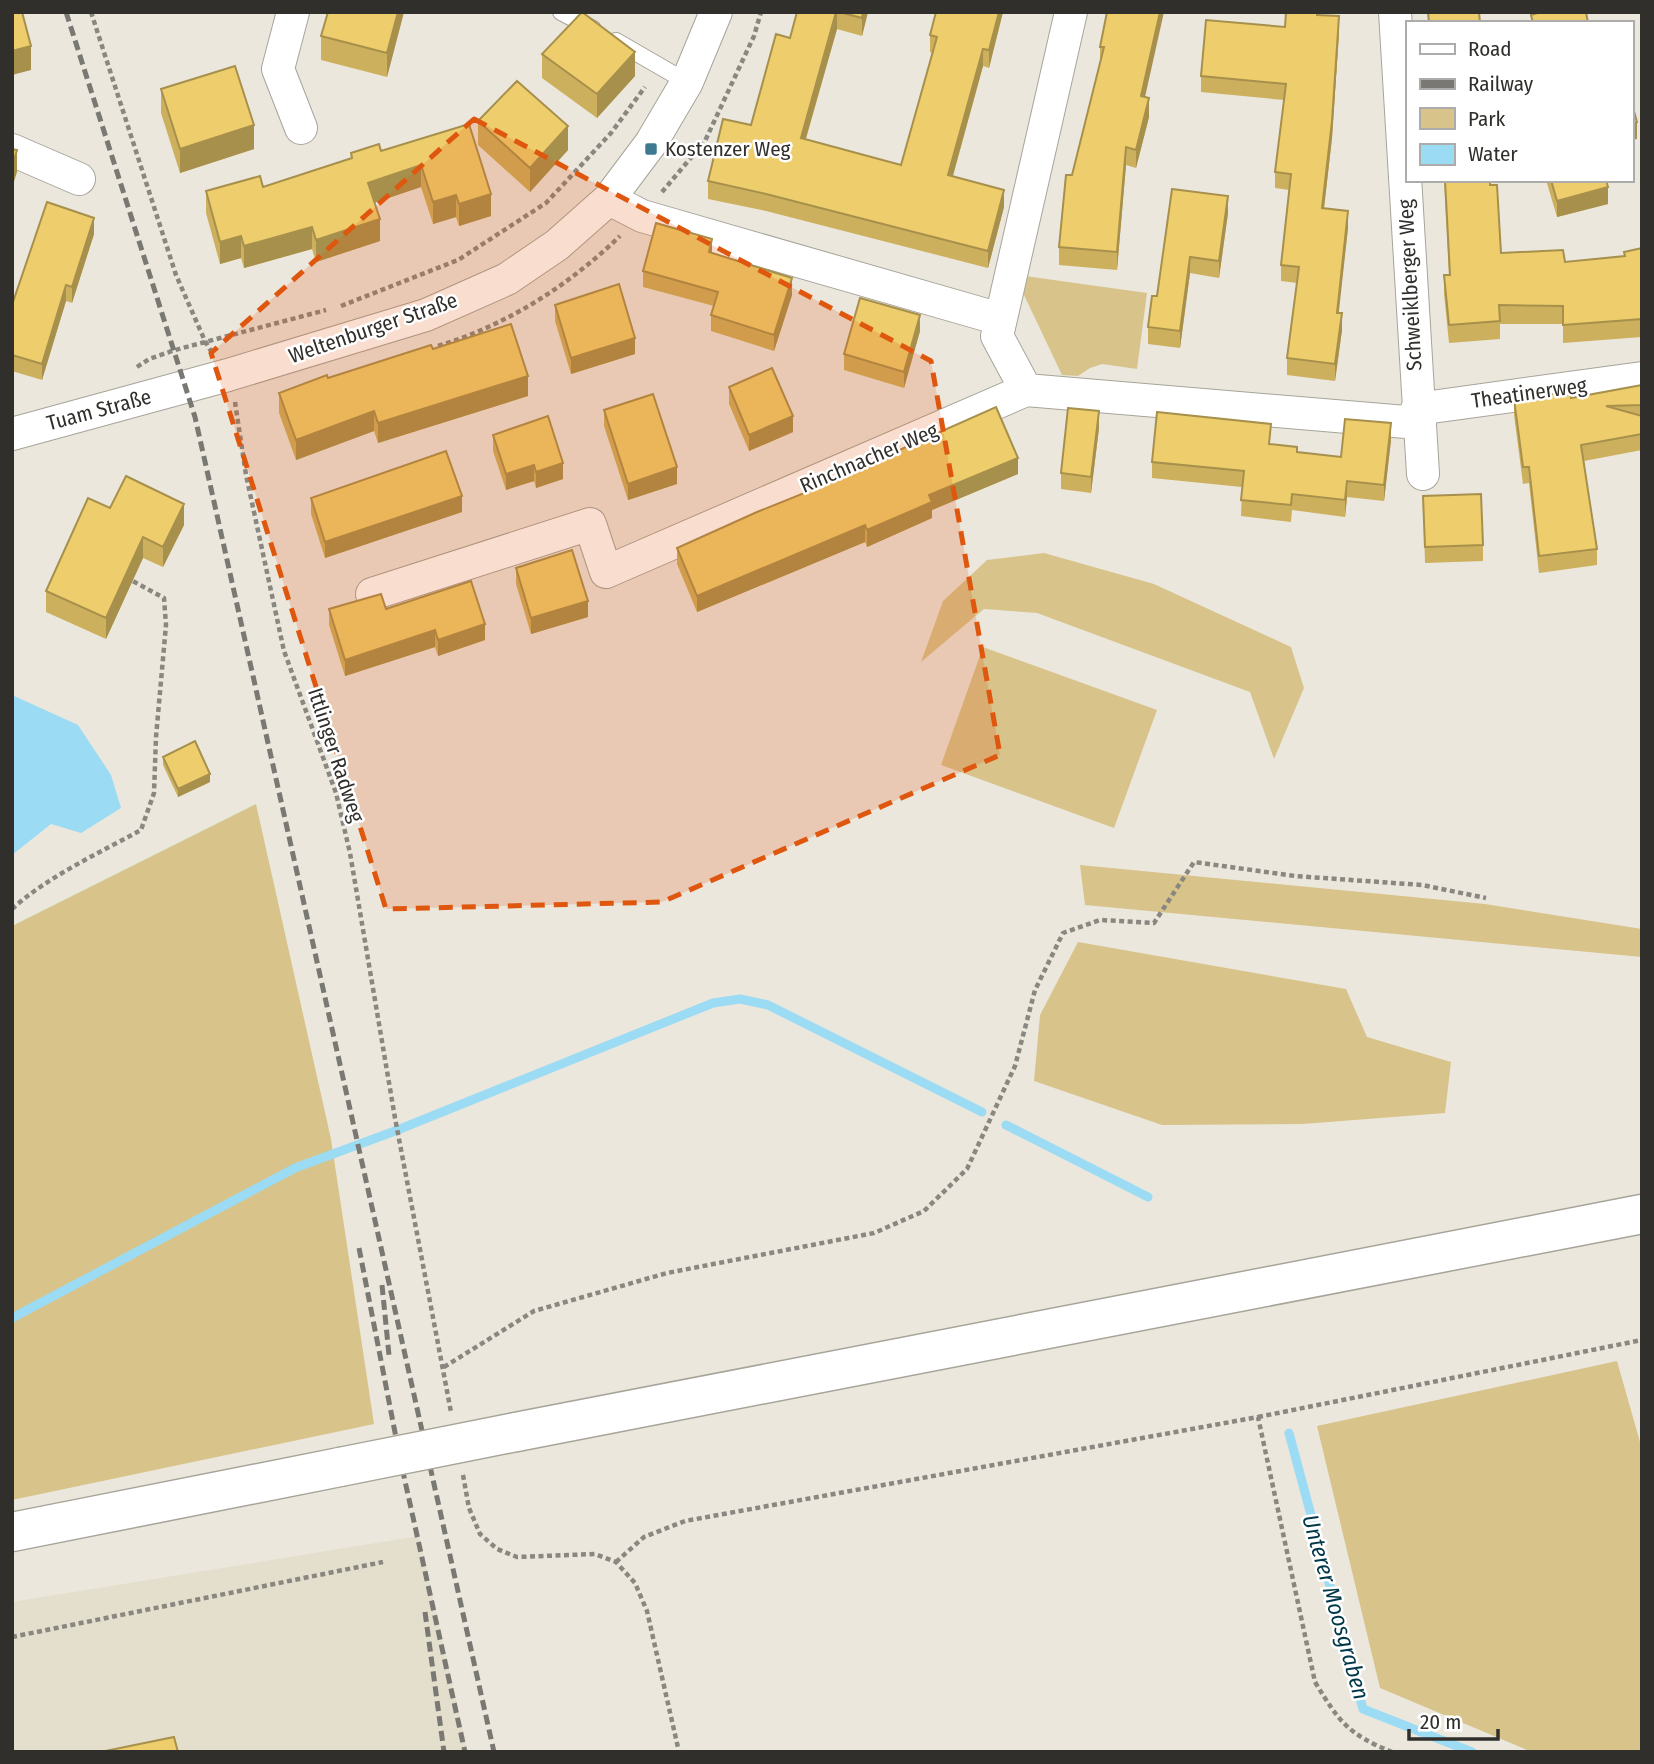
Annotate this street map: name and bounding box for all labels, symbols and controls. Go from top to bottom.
legend [1406,21,1633,182]
text: Road [1468,36,1512,62]
text: Railway [1468,71,1534,97]
text: Park [1468,106,1506,132]
place label: Kostenzer Weg [665,136,790,162]
marker: Kostenzer Weg [643,141,659,157]
text: Water [1468,141,1518,167]
street label: Schweiklberger Weg [1393,198,1427,371]
street label: Weltenburger Straße [285,287,461,369]
street label: Theatinerweg [1470,372,1588,414]
street label: Tuam Straße [44,384,154,436]
street label: Rinchnacher Weg [796,417,942,499]
street label: Ittlinger Radweg [302,684,370,826]
water label: Unterer Moosgraben [1296,1511,1376,1703]
scale bar [1409,1698,1498,1742]
text: 20 m [1420,1709,1461,1735]

